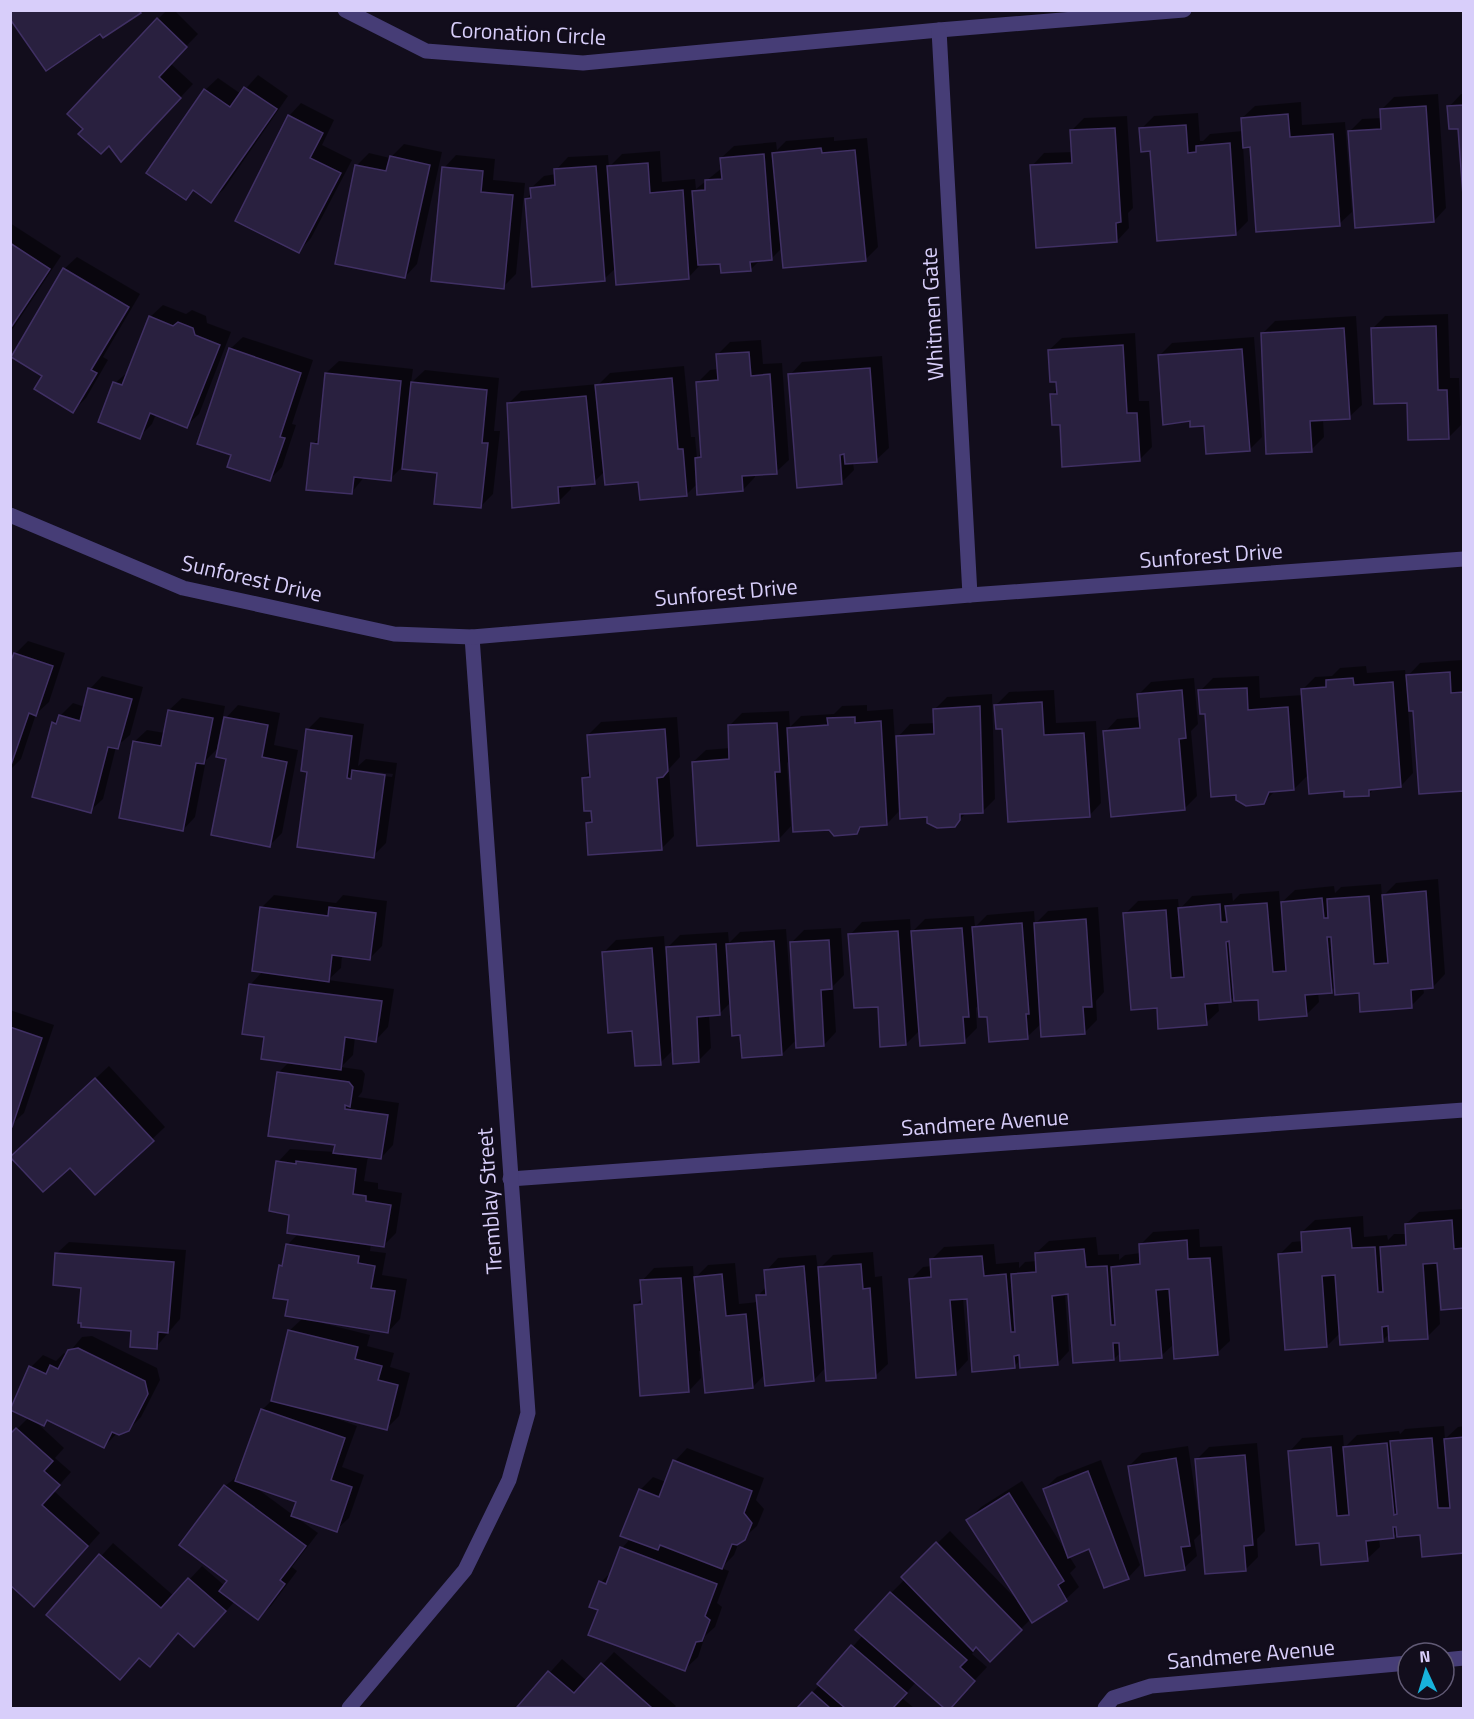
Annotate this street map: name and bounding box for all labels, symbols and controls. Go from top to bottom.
street label: Coronation Circle [449,12,607,54]
street label: Whitmen Gate [912,246,952,382]
street label: Sunforest Drive [1138,533,1284,577]
street label: Sunforest Drive [178,545,326,611]
street label: Sunforest Drive [653,569,799,615]
street label: Sandmere Avenue [900,1099,1070,1145]
street label: Tremblay Street [467,1127,511,1275]
street label: Sandmere Avenue [1166,1630,1336,1678]
north arrow [1396,1641,1456,1701]
text: N [1419,1644,1431,1668]

